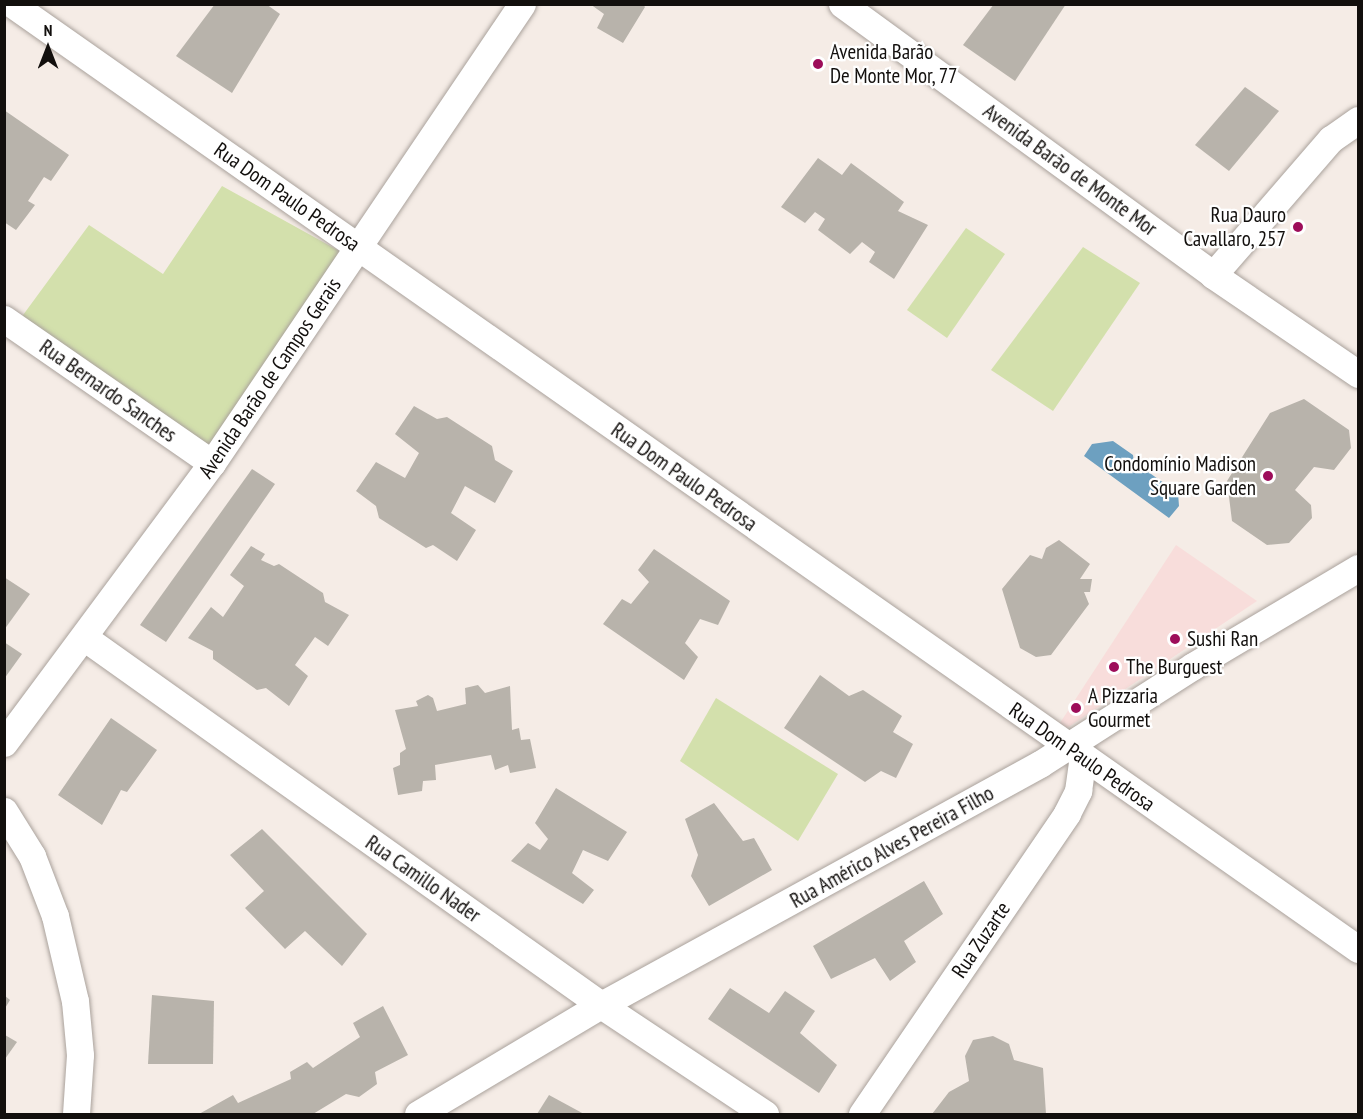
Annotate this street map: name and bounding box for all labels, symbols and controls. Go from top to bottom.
north arrow [18,18,78,78]
text: N [44,20,52,40]
place label: Avenida Barão De Monte Mor, 77 [830,39,959,89]
marker: Avenida Barão De Monte Mor, 77 [811,57,825,71]
street label: Avenida Barão de Monte Mor [978,98,1162,242]
street label: Rua Dom Paulo Pedrosa [209,137,365,257]
place label: Rua Dauro Cavallaro, 257 [1182,202,1286,252]
marker: Rua Dauro Cavallaro, 257 [1291,220,1305,234]
street label: Avenida Barão de Campos Gerais [194,273,346,483]
street label: Rua Bernardo Sanches [35,334,181,448]
street label: Rua Dom Paulo Pedrosa [606,417,762,537]
place label: Condomínio Madison Square Garden [1104,451,1256,501]
marker: Condomínio Madison Square Garden [1261,469,1275,483]
place label: Sushi Ran [1187,626,1258,652]
marker: Sushi Ran [1168,632,1182,646]
place label: The Burguest [1126,654,1222,680]
marker: The Burguest [1107,660,1121,674]
place label: A Pizzaria Gourmet [1088,683,1159,733]
street label: Rua Dom Paulo Pedrosa [1004,697,1160,817]
marker: A Pizzaria Gourmet [1069,701,1083,715]
street label: Rua Américo Alves Pereira Filho [785,780,999,914]
street label: Rua Camillo Nader [361,830,485,928]
street label: Rua Zuzarte [946,897,1016,983]

